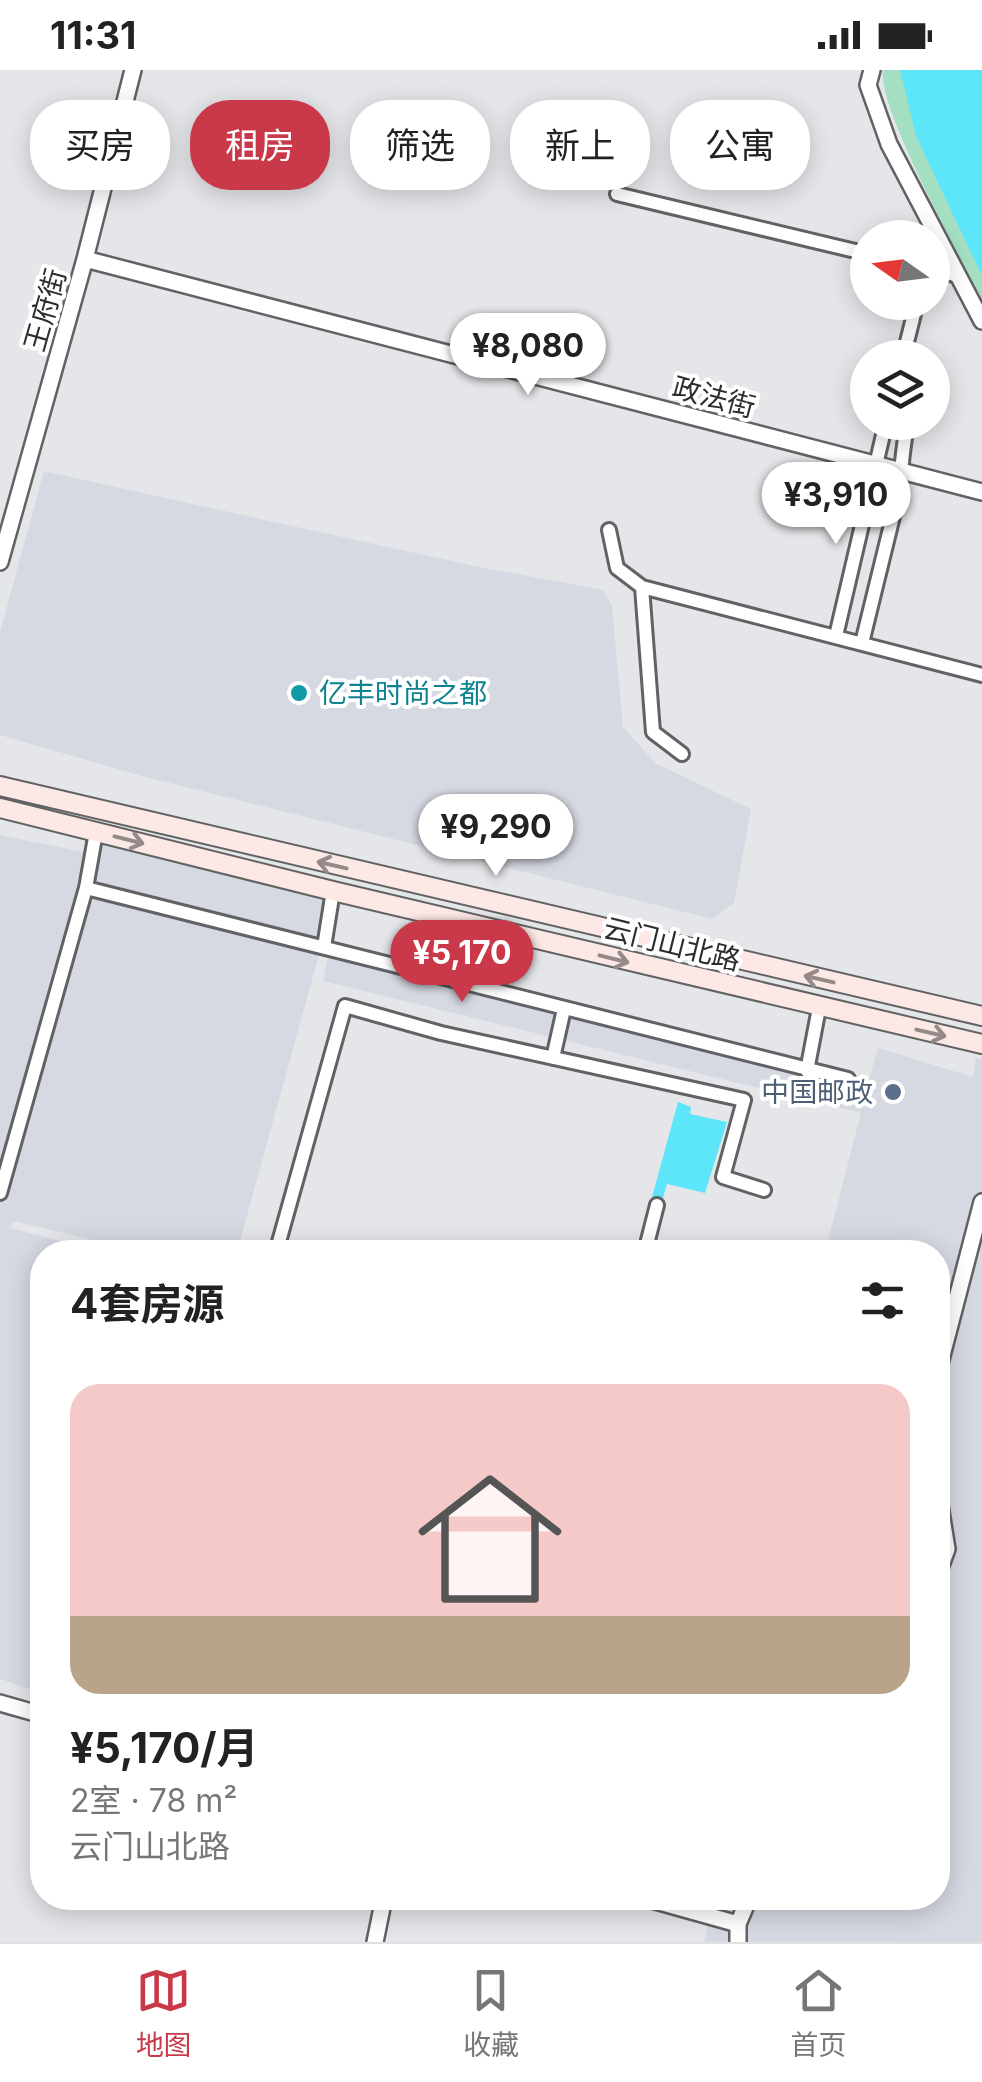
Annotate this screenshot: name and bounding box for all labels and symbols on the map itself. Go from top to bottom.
north arrow [850,220,950,320]
street label: 王府街 [17,265,73,355]
pin: ¥8,080 [447,313,609,398]
street label: 政法街 [669,370,759,424]
pin: ¥3,910 [755,462,917,547]
place label: 亿丰时尚之都 [319,676,487,710]
marker: 亿丰时尚之都 [288,682,310,704]
pin: ¥9,290 [415,794,577,879]
one-way arrow [112,832,144,850]
one-way arrow [317,855,349,873]
street label: 云门山北路 [600,911,744,977]
pin: ¥5,170 [381,920,543,1005]
one-way arrow [598,950,629,969]
one-way arrow [804,969,836,987]
one-way arrow [914,1024,946,1043]
place label: 中国邮政 [761,1075,873,1109]
marker: 中国邮政 [882,1081,904,1103]

